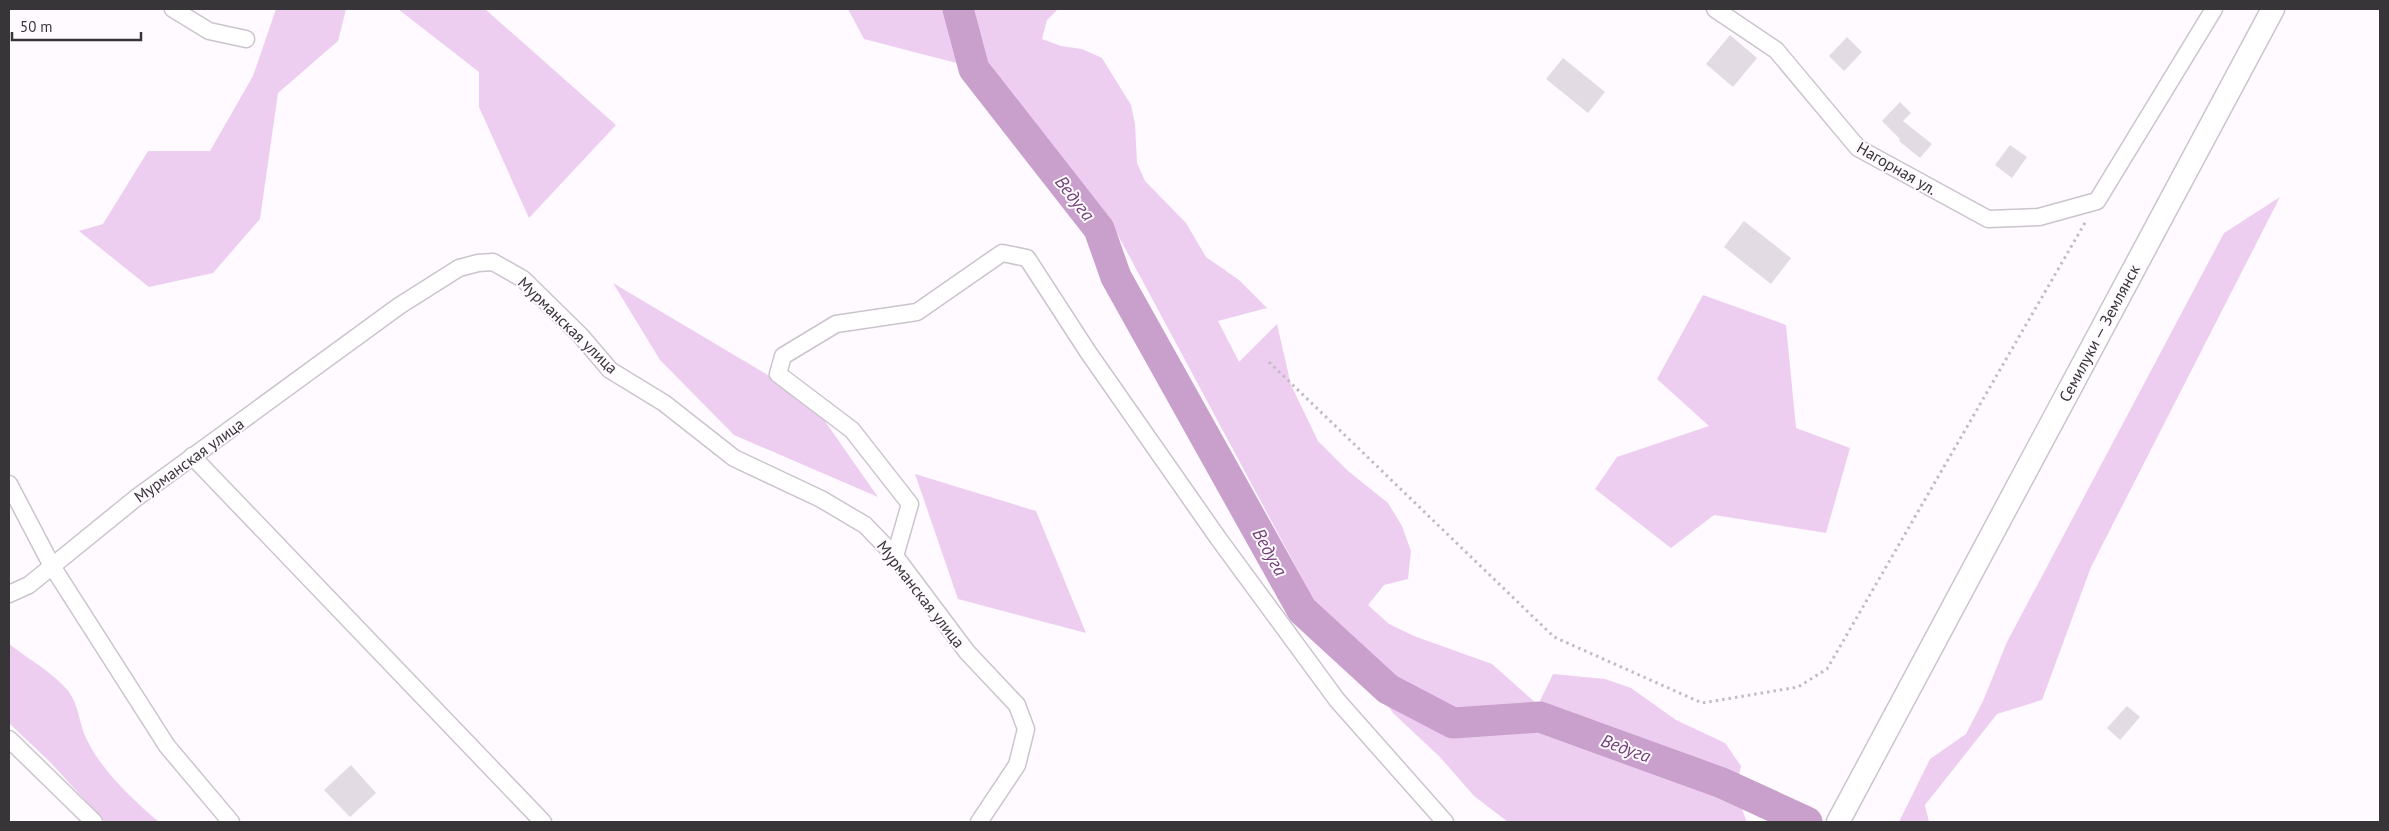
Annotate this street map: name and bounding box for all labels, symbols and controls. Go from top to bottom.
scale bar [12,10,141,42]
text: 50 m [20,17,53,36]
street label: Нагорная ул. [1854,137,1940,199]
water label: Ведуга [1050,171,1100,225]
street label: Семилуки — Землянск [2054,260,2144,405]
street label: Мурманская улица [514,272,622,378]
street label: Мурманская улица [130,413,248,507]
water label: Ведуга [1248,524,1293,580]
street label: Мурманская улица [873,536,969,652]
water label: Ведуга [1598,728,1654,768]

